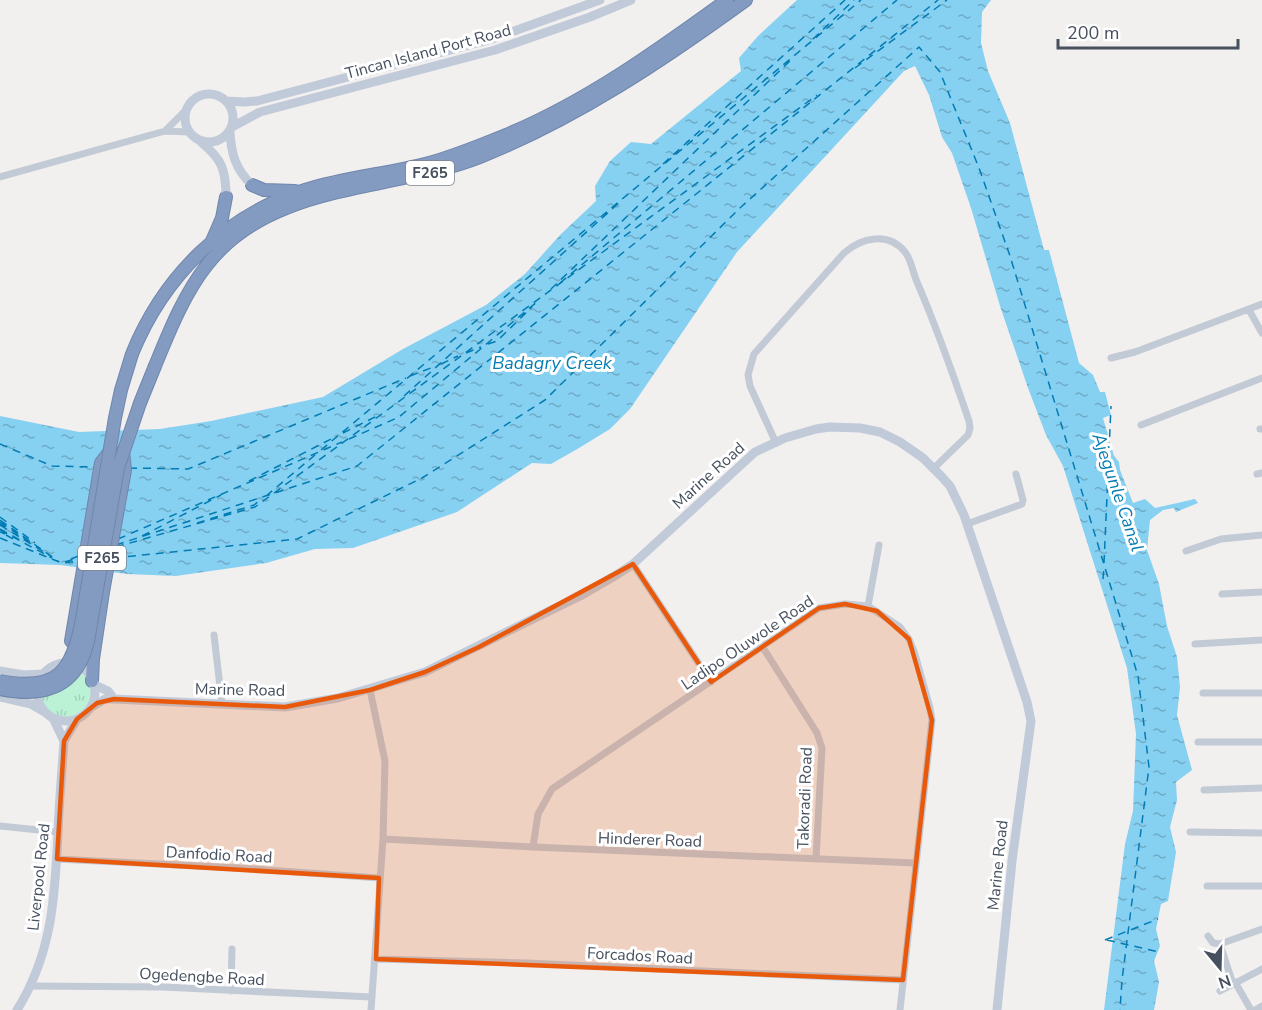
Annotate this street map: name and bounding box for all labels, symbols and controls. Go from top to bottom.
scale bar [1058,12,1238,50]
street label: Tincan Island Port Road [343,19,514,85]
text: 200 m [1067,21,1119,45]
road number: F265 [406,161,454,185]
water label: Badagry Creek [492,351,613,375]
water label: Ajegunle Canal [1086,429,1149,554]
street label: Marine Road [668,437,750,514]
road number: F265 [78,546,126,570]
street label: Ladipo Oluwole Road [677,590,818,695]
street label: Marine Road [195,678,285,702]
street label: Takoradi Road [792,747,818,849]
street label: Marine Road [982,819,1014,911]
street label: Liverpool Road [22,822,56,932]
street label: Hinderer Road [598,827,702,853]
street label: Danfodio Road [165,841,273,869]
north arrow [1190,938,1250,998]
street label: Forcados Road [586,942,693,970]
street label: Ogedengbe Road [139,963,265,991]
text: N [1215,969,1234,994]

